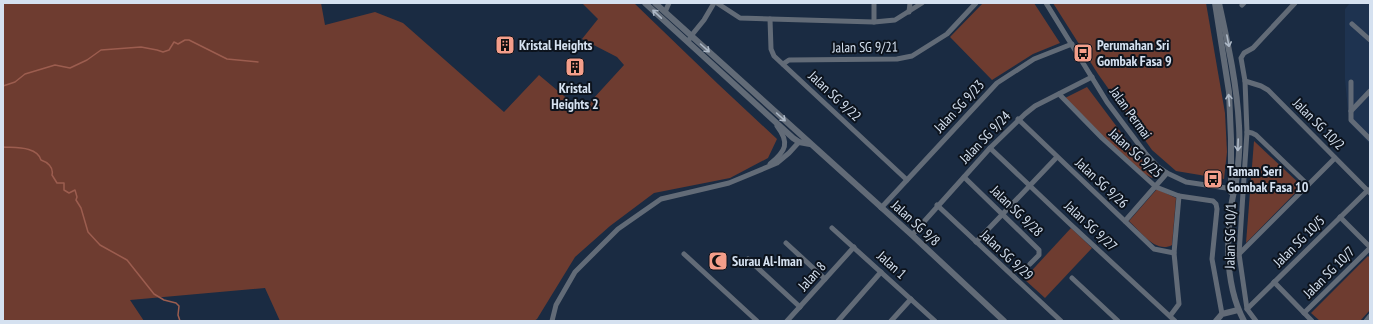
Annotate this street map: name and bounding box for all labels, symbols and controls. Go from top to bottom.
one-way arrow [652,9,662,19]
building icon: Kristal Heights [494,34,516,56]
one-way arrow [1224,34,1232,47]
place label: Kristal Heights [519,36,593,54]
place label: Perumahan Sri Gombak Fasa 9 [1097,36,1172,70]
street label: Jalan SG 9/21 [831,37,898,57]
bus stop icon: Perumahan Sri Gombak Fasa 9 [1072,42,1094,64]
one-way arrow [699,44,710,53]
building icon: Kristal Heights 2 [564,56,586,78]
street label: Jalan SG 9/22 [804,66,865,125]
street label: Jalan SG 9/23 [929,76,988,137]
place label: Kristal Heights 2 [551,79,599,113]
street label: Jalan Permai [1105,83,1156,143]
one-way arrow [1226,94,1233,107]
street label: Jalan SG 10/2 [1289,94,1349,154]
street label: Jalan SG 9/24 [955,107,1015,168]
one-way arrow [776,113,786,122]
street label: Jalan SG 9/25 [1105,124,1166,182]
one-way arrow [1235,138,1242,151]
street label: Jalan SG 9/26 [1071,153,1132,212]
place label: Taman Seri Gombak Fasa 10 [1227,162,1309,196]
bus stop icon: Taman Seri Gombak Fasa 10 [1202,168,1224,190]
street label: Jalan SG 9/28 [986,181,1047,240]
street label: Jalan SG 9/8 [887,196,944,250]
street label: Jalan SG 9/27 [1060,196,1121,255]
street label: Jalan SG 10/1 [1220,203,1240,270]
street label: Jalan SG 10/5 [1269,211,1329,271]
street label: Jalan SG 9/29 [976,225,1037,284]
street label: Jalan SG 10/7 [1299,242,1359,302]
street label: Jalan 1 [873,247,910,283]
mosque icon: Surau Al-Iman [707,250,729,272]
place label: Surau Al-Iman [732,252,802,270]
street label: Jalan 8 [794,258,830,295]

